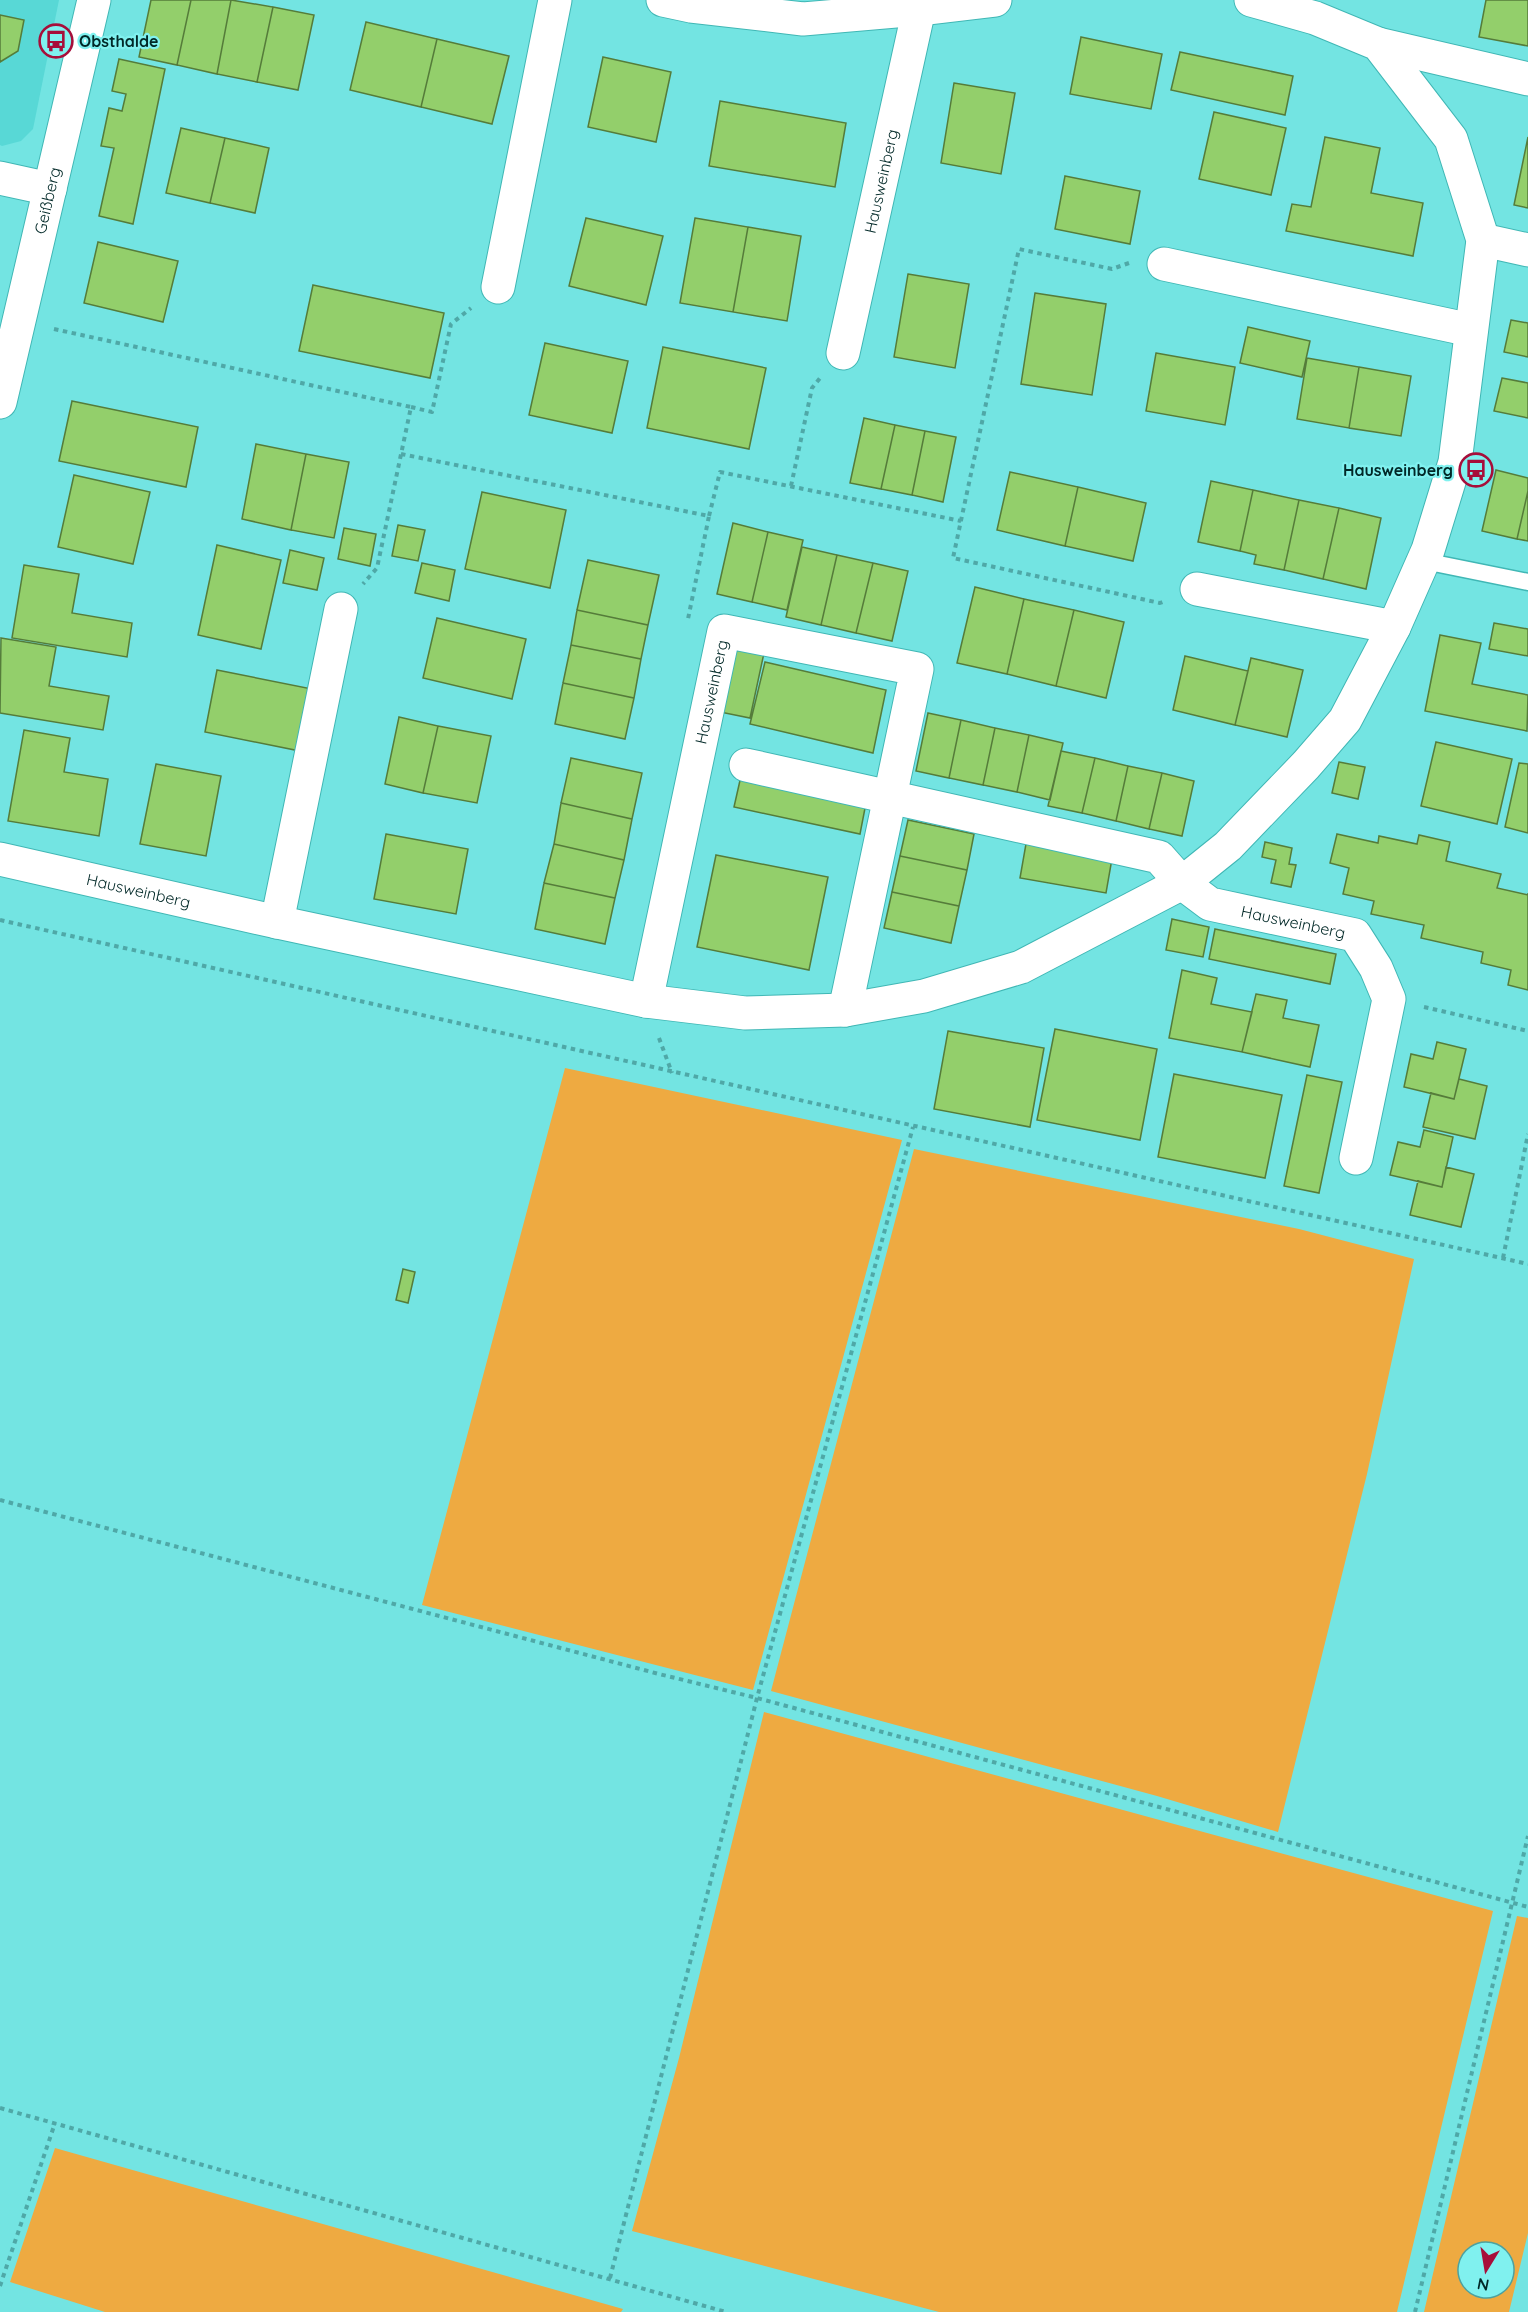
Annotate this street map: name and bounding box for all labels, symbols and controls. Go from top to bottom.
bus stop icon: Obsthalde [38,23,74,59]
place label: Obsthalde [79,31,159,51]
street label: Hausweinberg [860,127,902,235]
street label: Geißberg [30,165,65,236]
bus stop icon: Hausweinberg [1458,452,1494,488]
place label: Hausweinberg [1343,460,1453,480]
street label: Hausweinberg [690,638,732,746]
street label: Hausweinberg [84,869,192,912]
street label: Hausweinberg [1239,901,1347,943]
north arrow [1456,2240,1516,2300]
text: N [1475,2274,1491,2296]

